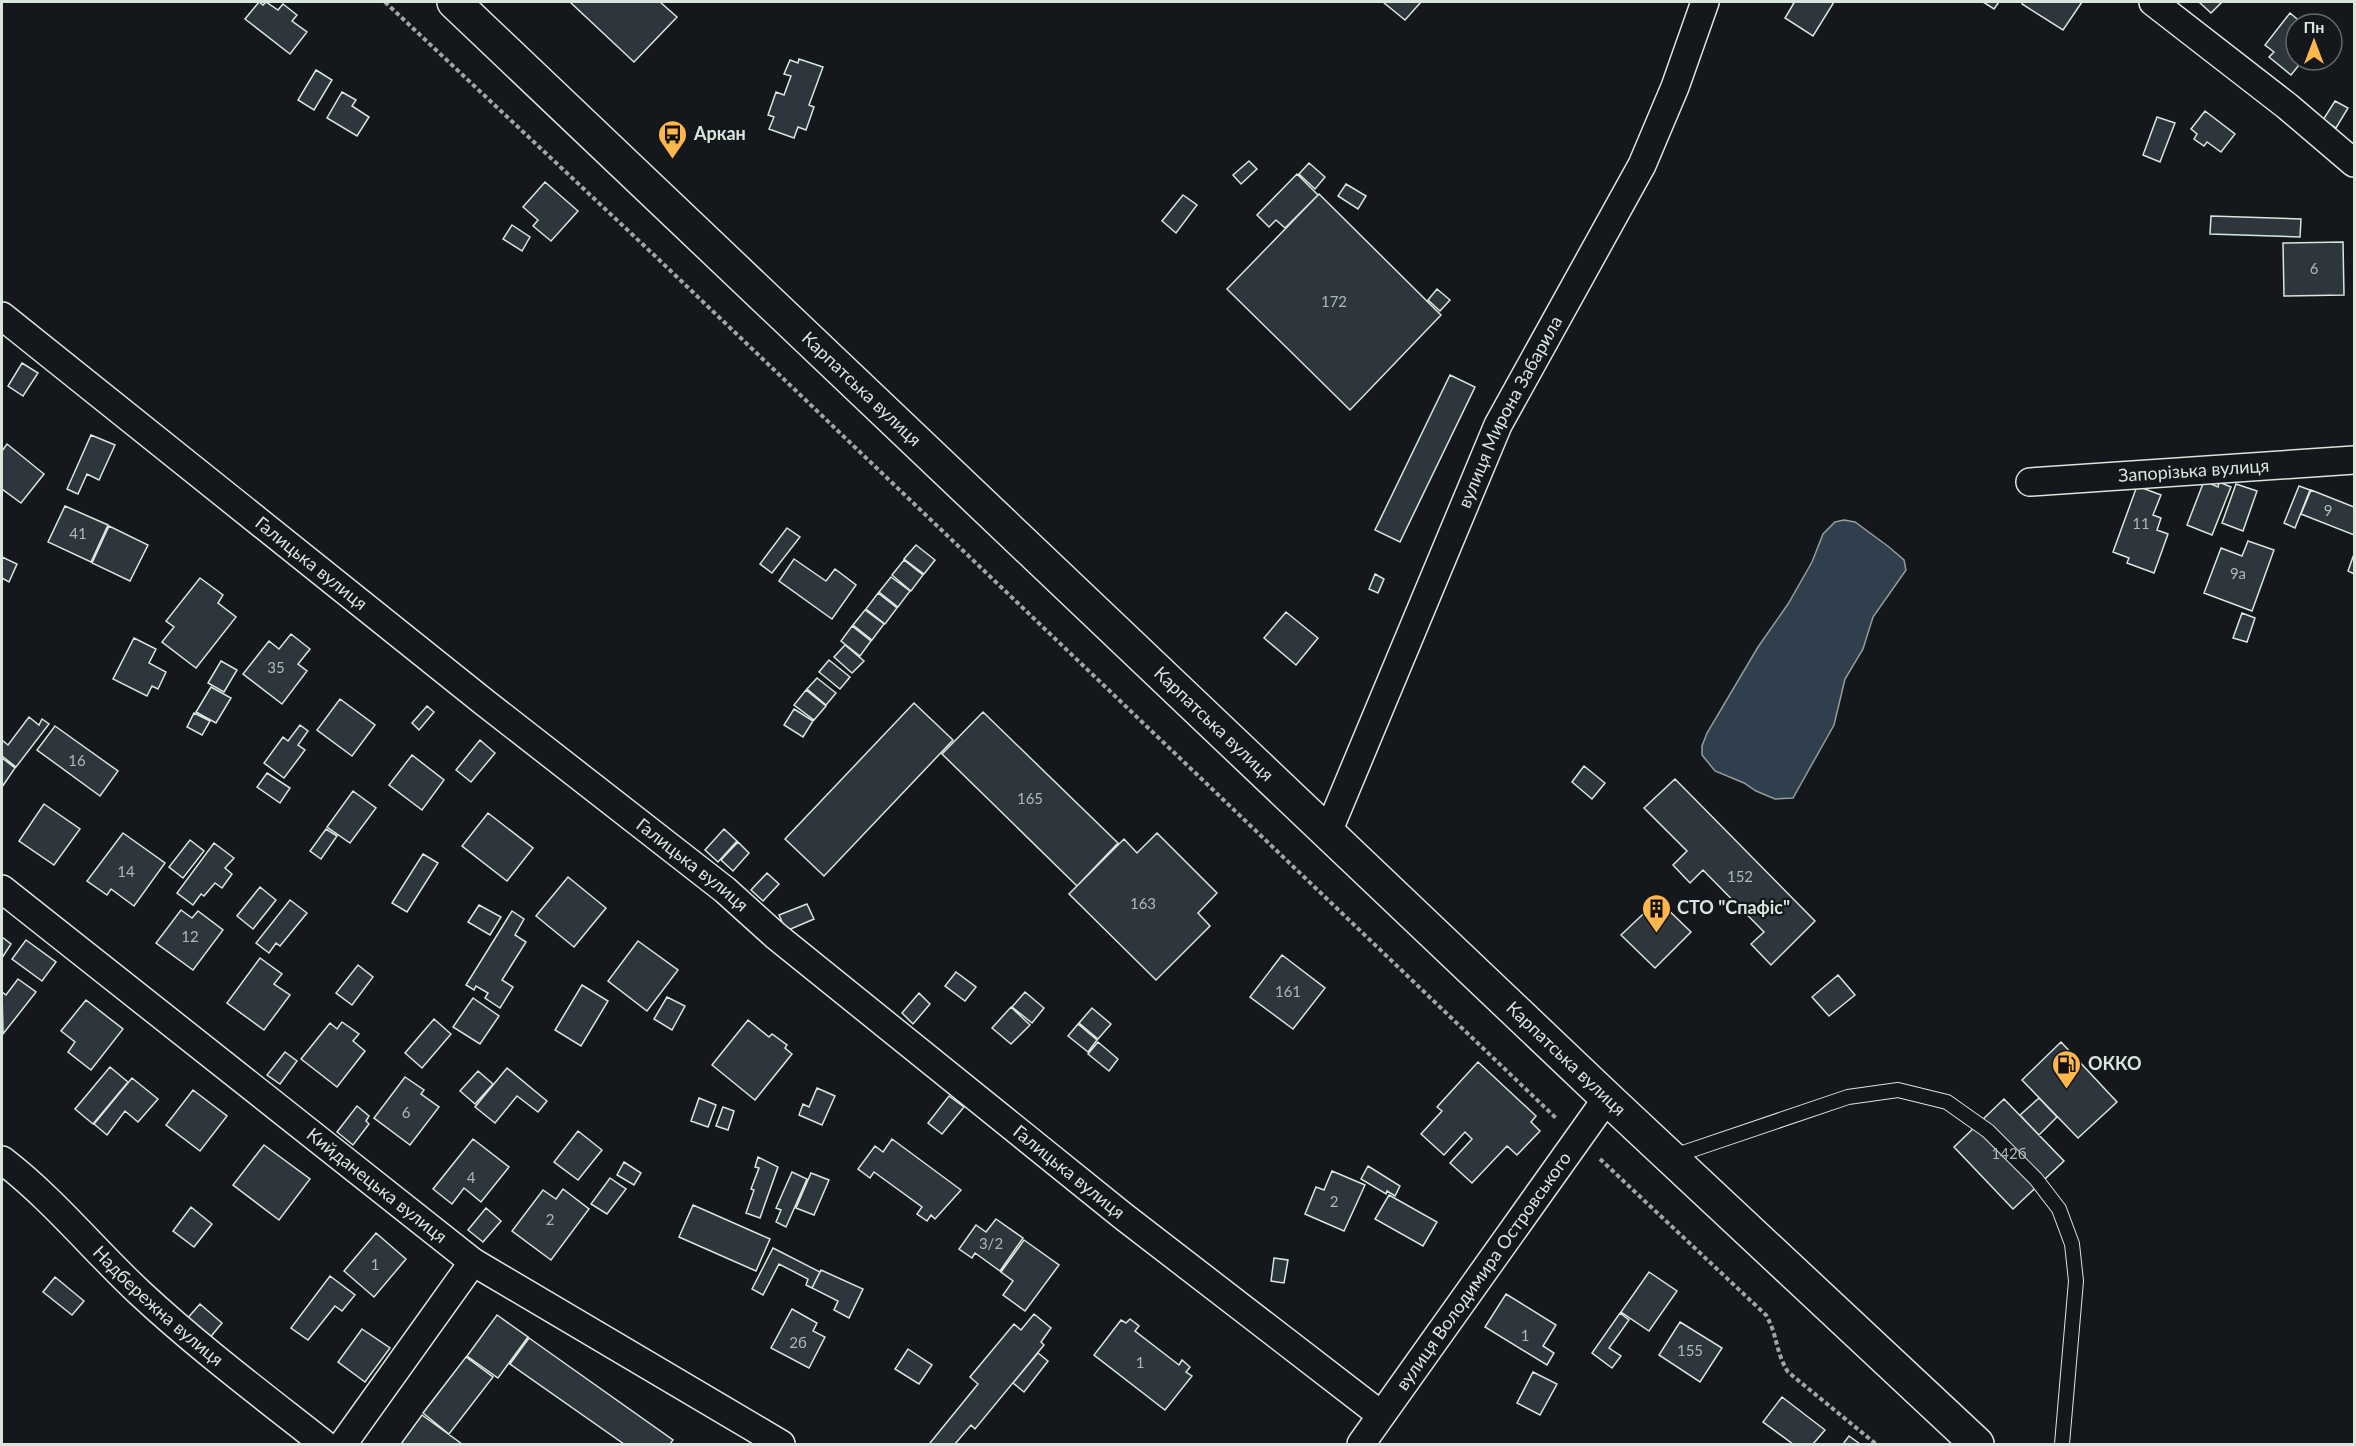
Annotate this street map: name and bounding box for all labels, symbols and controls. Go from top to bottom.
north arrow [2284,12,2344,72]
text: Пн [2304,17,2324,36]
bus stop icon: Аркан [657,118,689,160]
place label: Аркан [693,122,746,144]
house number: 6 [2310,259,2319,277]
house number: 172 [1321,292,1347,310]
street label: вулиця Мирона Забарила [1453,312,1566,511]
street label: Карпатська вулиця [798,327,926,450]
street label: Запорізька вулиця [2117,454,2270,486]
house number: 9 [2324,501,2332,519]
street label: Галицька вулиця [251,511,372,614]
house number: 11 [2132,514,2150,532]
house number: 41 [69,524,87,542]
house number: 9а [2230,564,2246,582]
house number: 35 [267,658,285,676]
street label: Карпатська вулиця [1150,661,1279,785]
house number: 16 [68,751,86,769]
house number: 165 [1017,789,1043,807]
street label: Галицька вулиця [632,813,753,916]
house number: 14 [117,862,135,880]
house number: 152 [1727,867,1753,885]
building icon: СТО "Спафіс" [1640,892,1672,934]
house number: 163 [1130,894,1156,912]
place label: СТО "Спафіс" [1677,896,1790,918]
house number: 12 [181,927,199,945]
house number: 161 [1275,982,1301,1000]
street label: Карпатська вулиця [1502,996,1631,1120]
fuel station icon: ОККО [2051,1048,2083,1090]
place label: ОККО [2088,1052,2142,1074]
house number: 6 [402,1103,411,1121]
street label: Галицька вулиця [1009,1120,1130,1223]
street label: Кийданецька вулиця [303,1123,452,1247]
house number: 142б [1992,1144,2027,1162]
street label: вулиця Володимира Островського [1391,1147,1575,1394]
house number: 4 [467,1168,476,1186]
house number: 2 [1330,1192,1338,1210]
house number: 2 [546,1210,554,1228]
house number: 3/2 [979,1234,1003,1252]
street label: Надбережна вулиця [89,1241,228,1370]
house number: 1 [371,1255,379,1273]
house number: 1 [1521,1326,1529,1344]
house number: 2б [789,1333,807,1351]
house number: 155 [1677,1341,1703,1359]
house number: 1 [1136,1353,1144,1371]

